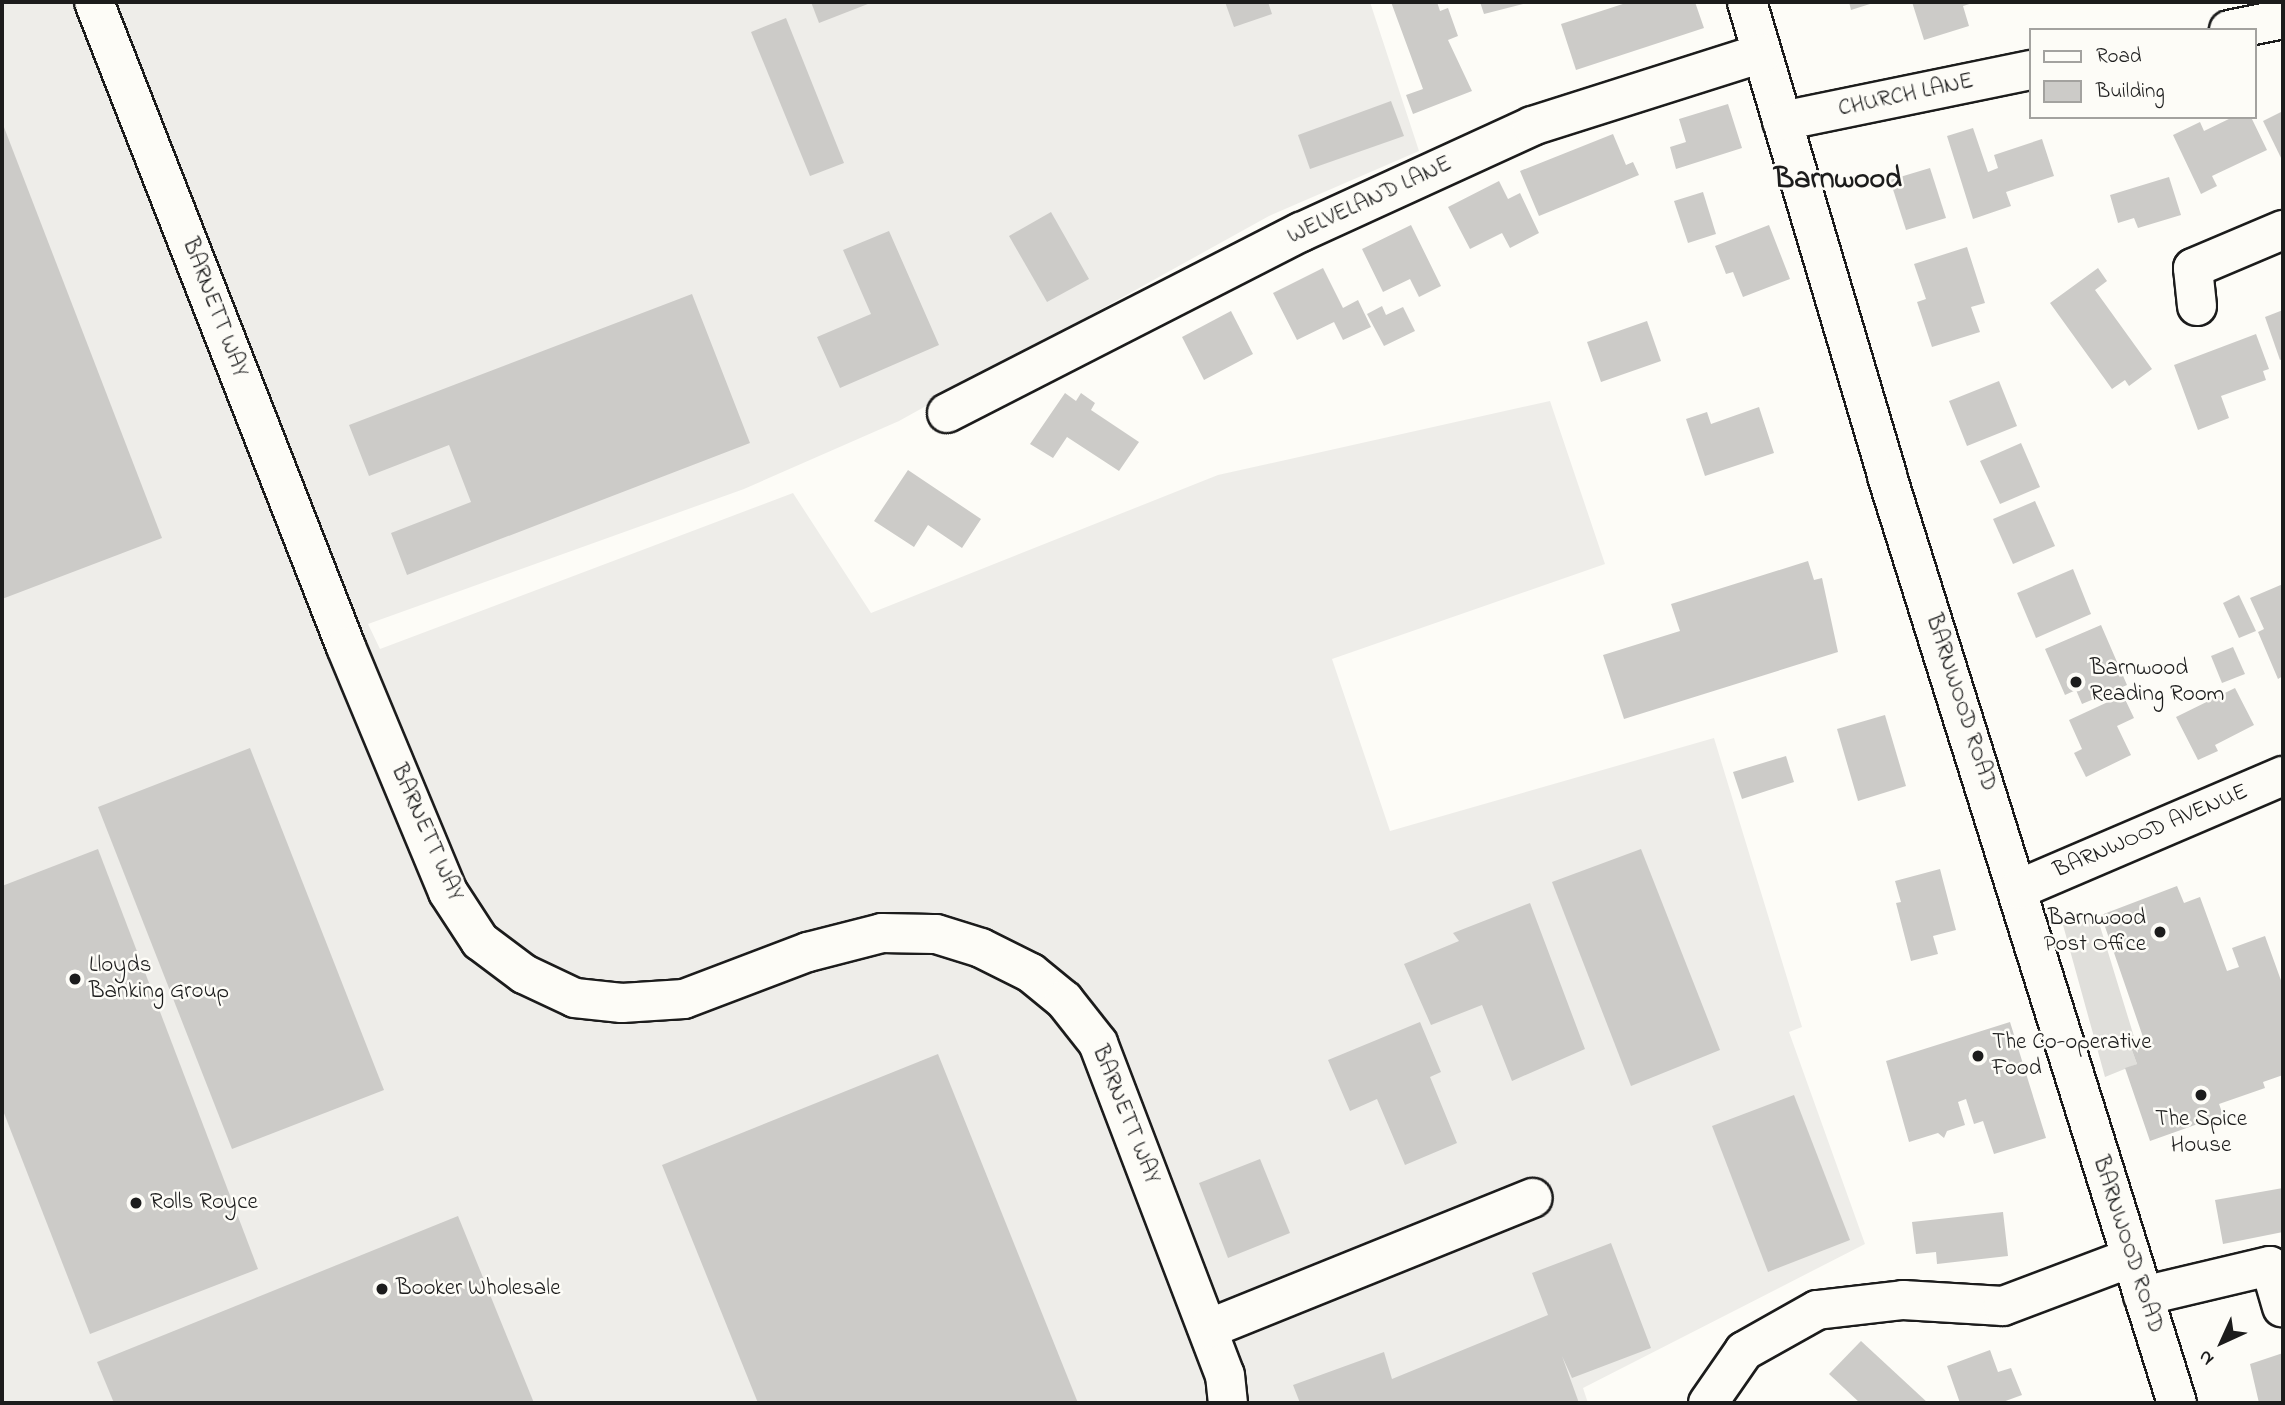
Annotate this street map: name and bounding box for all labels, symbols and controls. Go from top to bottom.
legend [2030,28,2257,119]
text: Road [2096,42,2142,72]
street label: CHURCH LANE [1836,68,1976,124]
text: Building [2096,77,2165,107]
street label: WELVELAND LANE [1284,151,1456,251]
district label: Barnwood [1774,162,1902,198]
street label: BARNETT WAY [175,235,253,381]
street label: BARNWOOD ROAD [1918,611,2002,795]
place label: Barnwood Reading Room [2090,655,2224,709]
marker: Barnwood Reading Room [2068,674,2084,690]
street label: BARNETT WAY [384,760,468,906]
street label: BARNWOOD AVENUE [2050,779,2252,885]
place label: Barnwood Post Office [2044,905,2146,959]
marker: Barnwood Post Office [2152,924,2168,940]
place label: Lloyds Banking Group [89,952,229,1006]
marker: Lloyds Banking Group [67,971,83,987]
place label: The Co-operative Food [1992,1029,2151,1083]
street label: BARNETT WAY [1085,1042,1165,1188]
marker: The Co-operative Food [1970,1048,1986,1064]
marker: The Spice House [2193,1087,2209,1103]
place label: The Spice House [2155,1106,2247,1160]
street label: BARNWOOD ROAD [2085,1153,2169,1337]
place label: Rolls Royce [150,1189,258,1217]
marker: Rolls Royce [128,1195,144,1211]
place label: Booker Wholesale [396,1275,560,1303]
marker: Booker Wholesale [374,1281,390,1297]
north arrow [2187,1307,2257,1377]
text: N [2193,1343,2221,1371]

